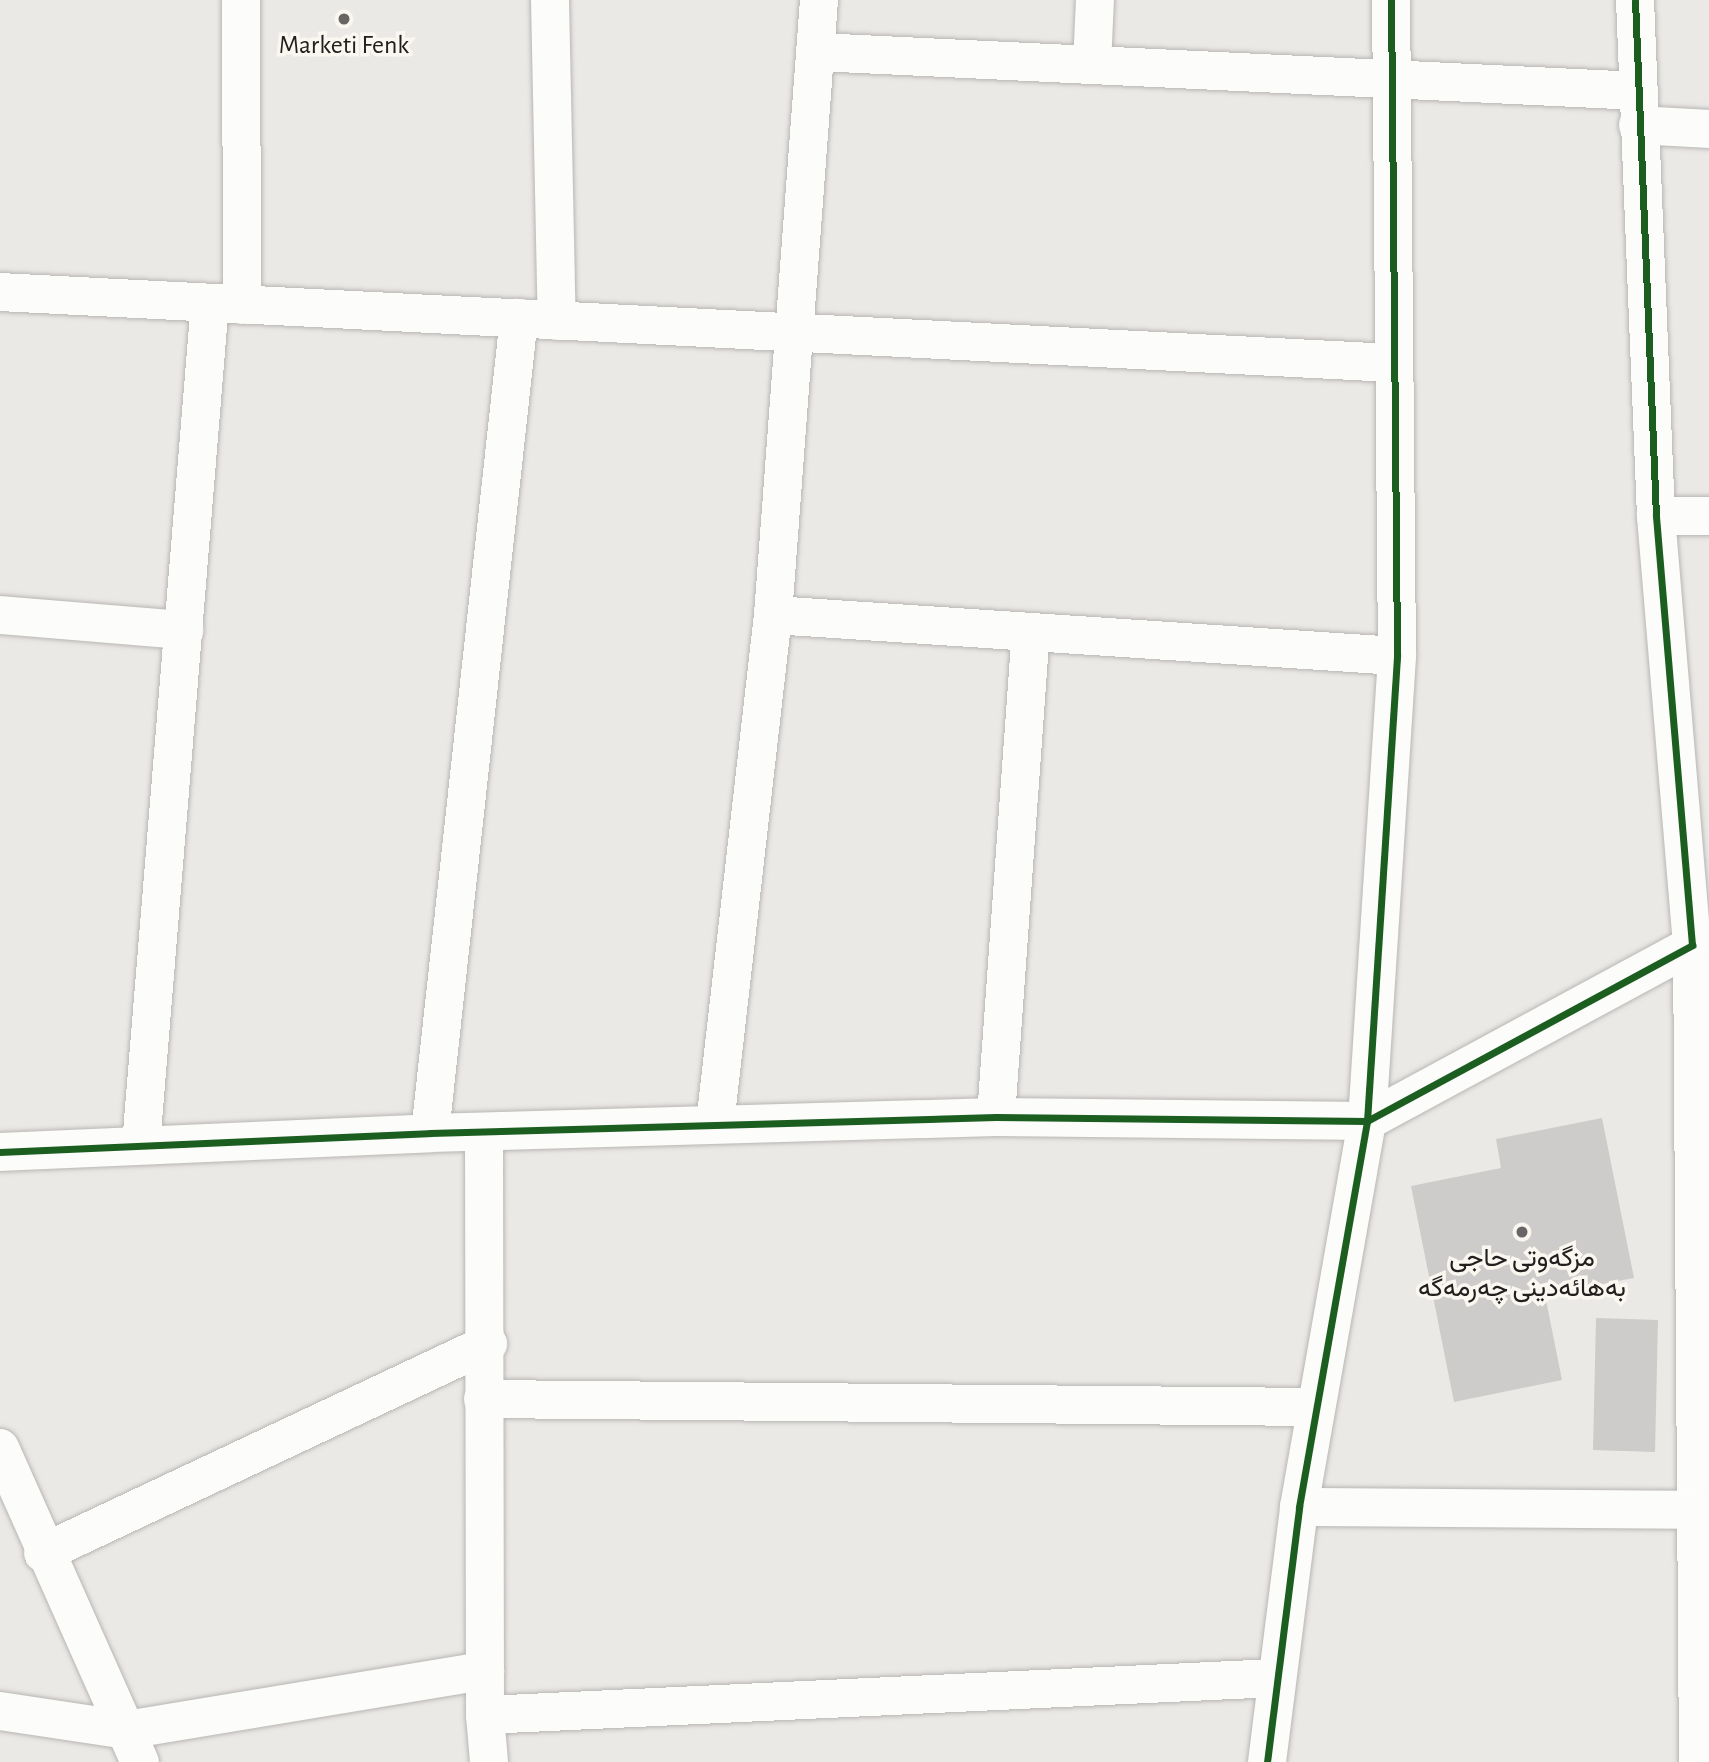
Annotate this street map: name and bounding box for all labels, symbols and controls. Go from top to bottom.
marker: Marketi Fenk [336,11,352,27]
place label: Marketi Fenk [279,30,409,62]
marker: مزگەوتی حاجی بەهائەدینی چەرمەگە [1514,1224,1530,1240]
place label: مزگەوتی حاجی بەهائەدینی چەرمەگە [1418,1243,1626,1304]

